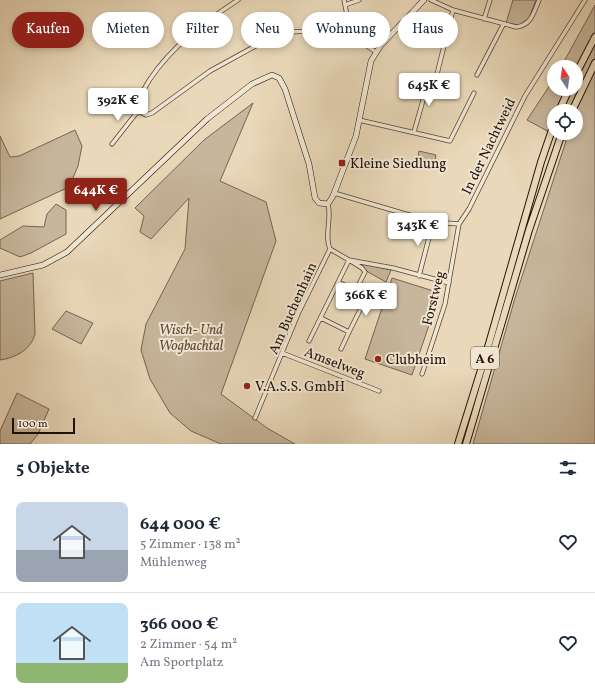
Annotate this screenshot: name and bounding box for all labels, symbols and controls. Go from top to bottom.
chip: Kaufen [12,12,84,48]
chip: Mieten [92,12,164,48]
chip: Filter [172,12,233,48]
chip: Neu [241,12,294,48]
chip: Wohnung [302,12,390,48]
chip: Haus [398,12,458,48]
north arrow [547,60,583,96]
map controls [547,60,583,140]
pin: 645K € [396,73,462,107]
text: 645K € [408,77,450,95]
pin: 392K € [85,88,151,122]
text: 392K € [97,92,139,110]
street label: In der Nachtweid [458,95,521,198]
button: locate [547,104,583,140]
place label: Kleine Siedlung [350,155,446,174]
marker: Kleine Siedlung [337,158,347,168]
pin: 644K € [63,178,129,212]
text: 644K € [74,182,118,200]
pin: 343K € [385,213,451,247]
text: 343K € [397,217,439,235]
street label: Am Buchenhain [265,260,322,358]
street label: Forstweg [418,269,450,328]
pin: 366K € [333,283,399,317]
text: 366K € [345,287,387,305]
park label: Wisch- Und Wogbachtal [159,321,224,356]
street label: Amselweg [301,343,368,384]
road number: A 6 [471,347,499,369]
place label: Clubheim [386,351,446,370]
marker: Clubheim [373,354,383,364]
place label: V.A.S.S. GmbH [255,378,345,397]
marker: V.A.S.S. GmbH [242,381,252,391]
scale bar [12,416,75,435]
text: 100 m [18,417,48,432]
text: 5 Objekte [16,457,90,480]
icon: filters [557,457,579,479]
text: 644 000 € [140,513,221,536]
icon: home [48,518,96,566]
icon: heart [557,531,579,553]
text: 5 Zimmer · 138 m² [140,536,241,554]
text: Mühlenweg [140,554,207,572]
text: 366 000 € [140,613,218,636]
icon: home [48,619,96,667]
icon: heart [557,632,579,654]
text: 2 Zimmer · 54 m² [140,636,237,654]
text: Am Sportplatz [140,654,223,672]

